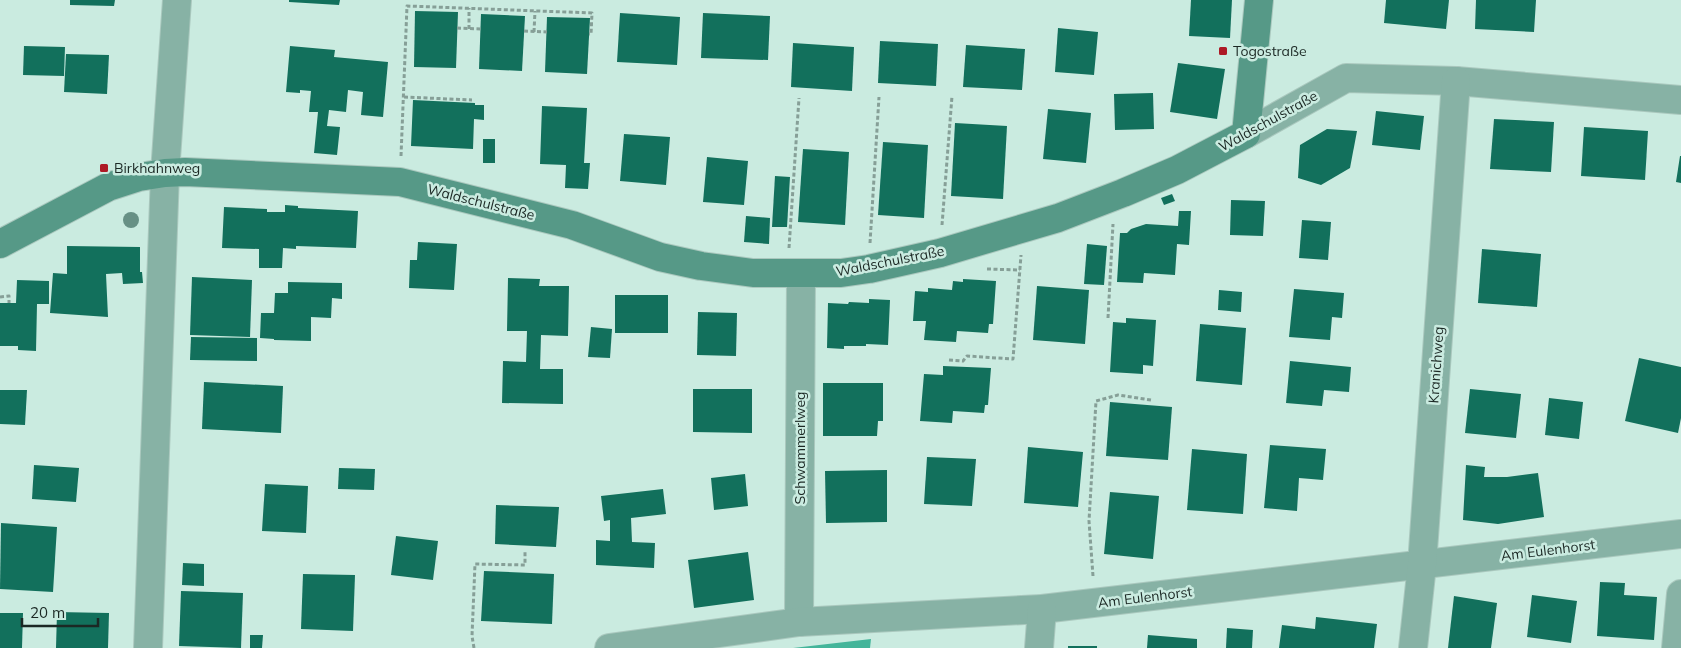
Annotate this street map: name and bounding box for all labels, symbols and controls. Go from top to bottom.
place label: Togostraße [1233,42,1307,60]
marker: Togostraße [1217,45,1229,57]
street label: Waldschulstraße [1215,86,1321,156]
place label: Birkhahnweg [114,159,200,177]
marker: Birkhahnweg [98,162,110,174]
street label: Waldschulstraße [425,180,537,224]
street label: Waldschulstraße [834,242,946,280]
street label: Kranichweg [1424,326,1448,404]
street label: Schwammerlweg [791,392,809,504]
street label: Am Eulenhorst [1500,535,1596,565]
street label: Am Eulenhorst [1097,582,1193,612]
scale bar [22,596,99,628]
text: 20 m [30,603,65,622]

